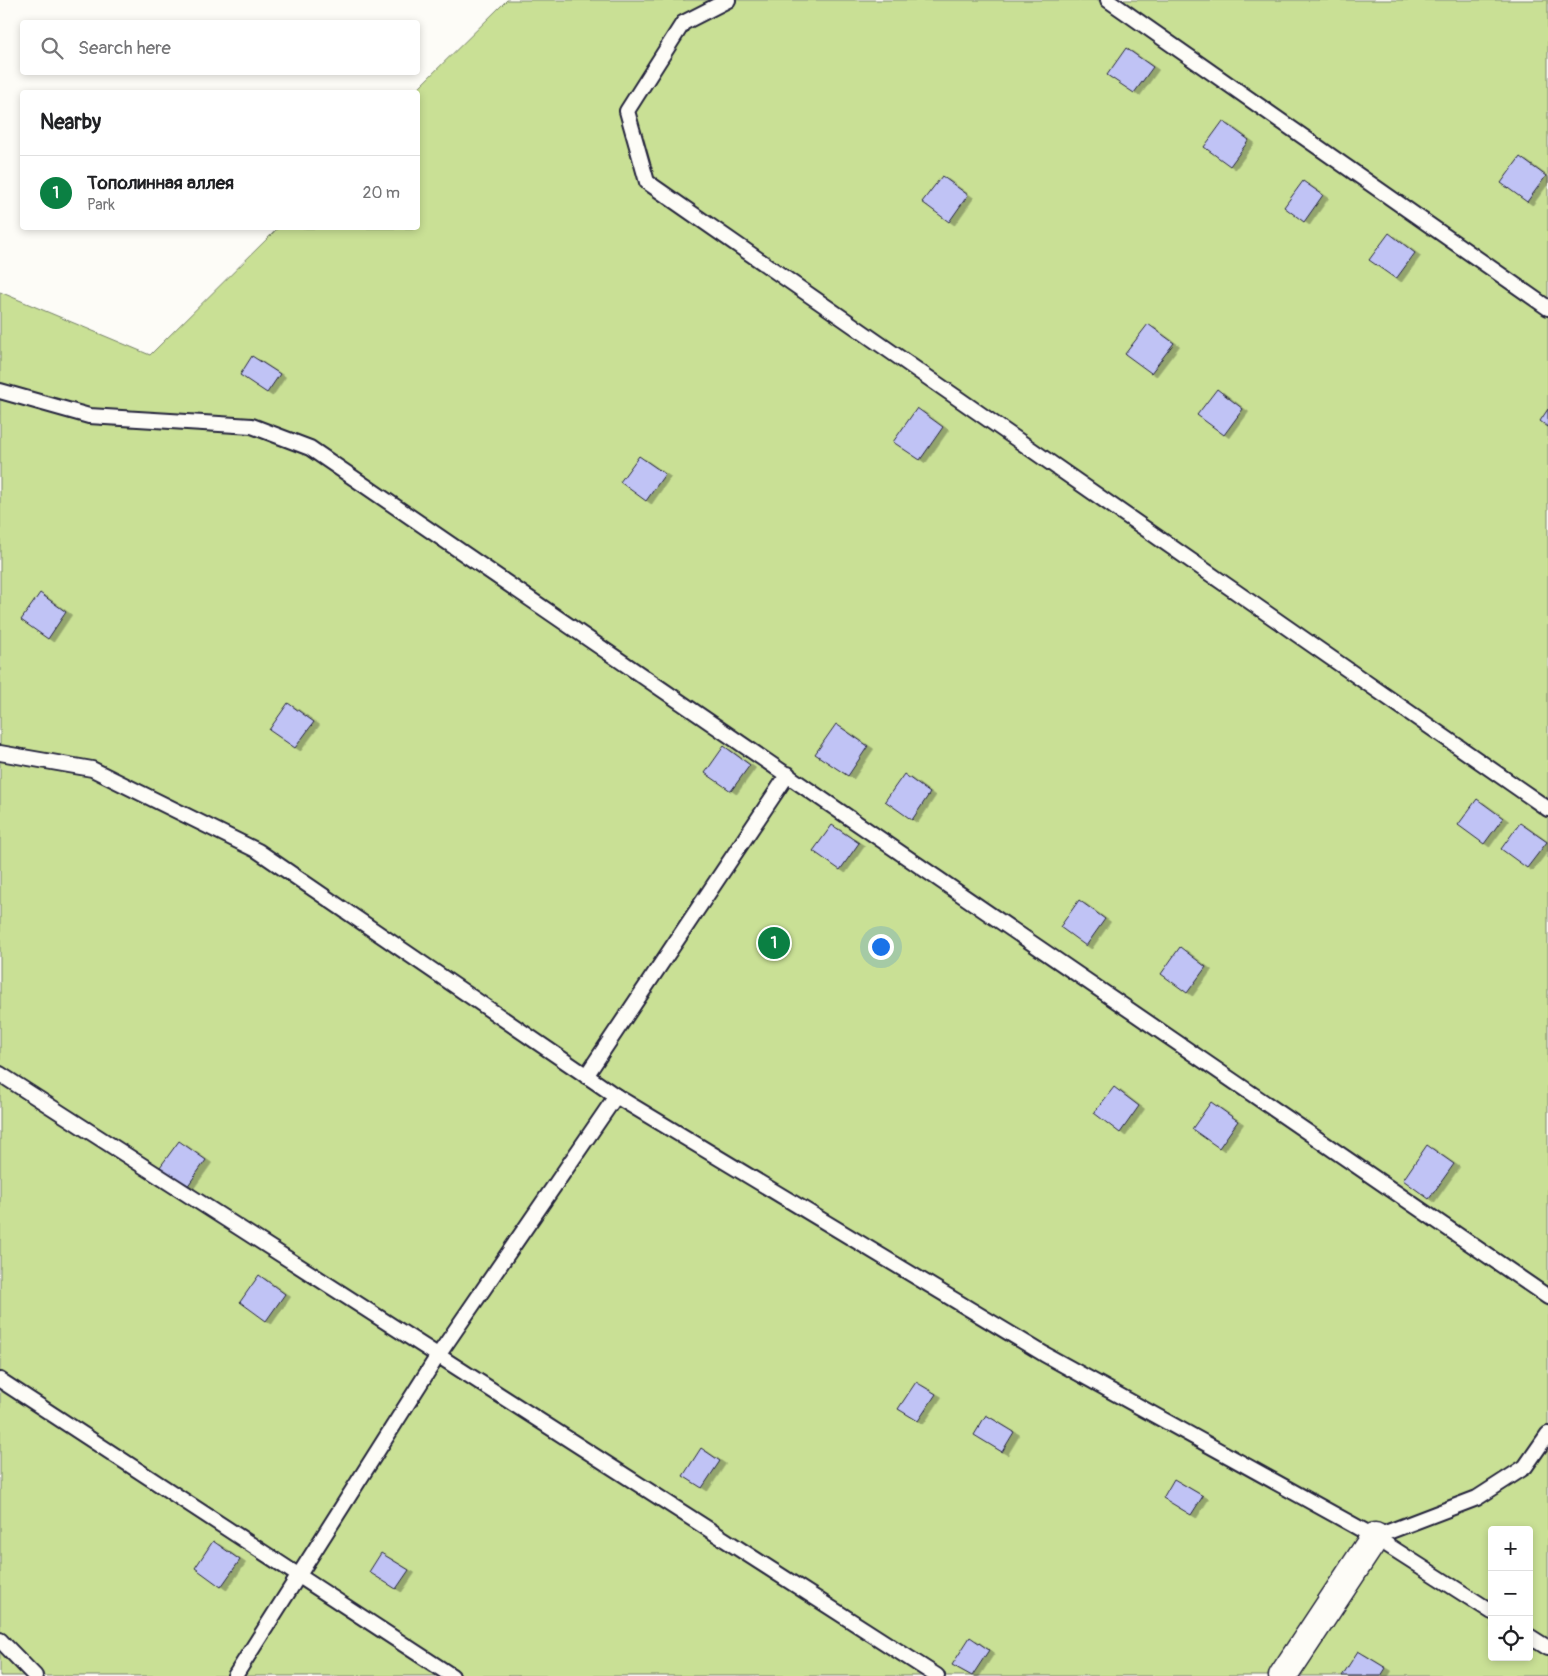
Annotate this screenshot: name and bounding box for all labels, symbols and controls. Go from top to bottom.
search box [20,20,420,75]
icon: search [38,34,66,62]
text: Search here [78,36,171,60]
text: Nearby [40,109,101,136]
text: Тополинная аллея [87,171,234,195]
text: 1 [53,183,59,203]
text: 20 m [362,183,400,203]
text: Park [87,195,115,215]
pin: 1 [758,924,790,962]
your location [868,934,894,960]
map controls [1488,1526,1533,1661]
button: + [1488,1526,1533,1571]
button: − [1488,1571,1533,1616]
button: locate [1488,1616,1533,1661]

